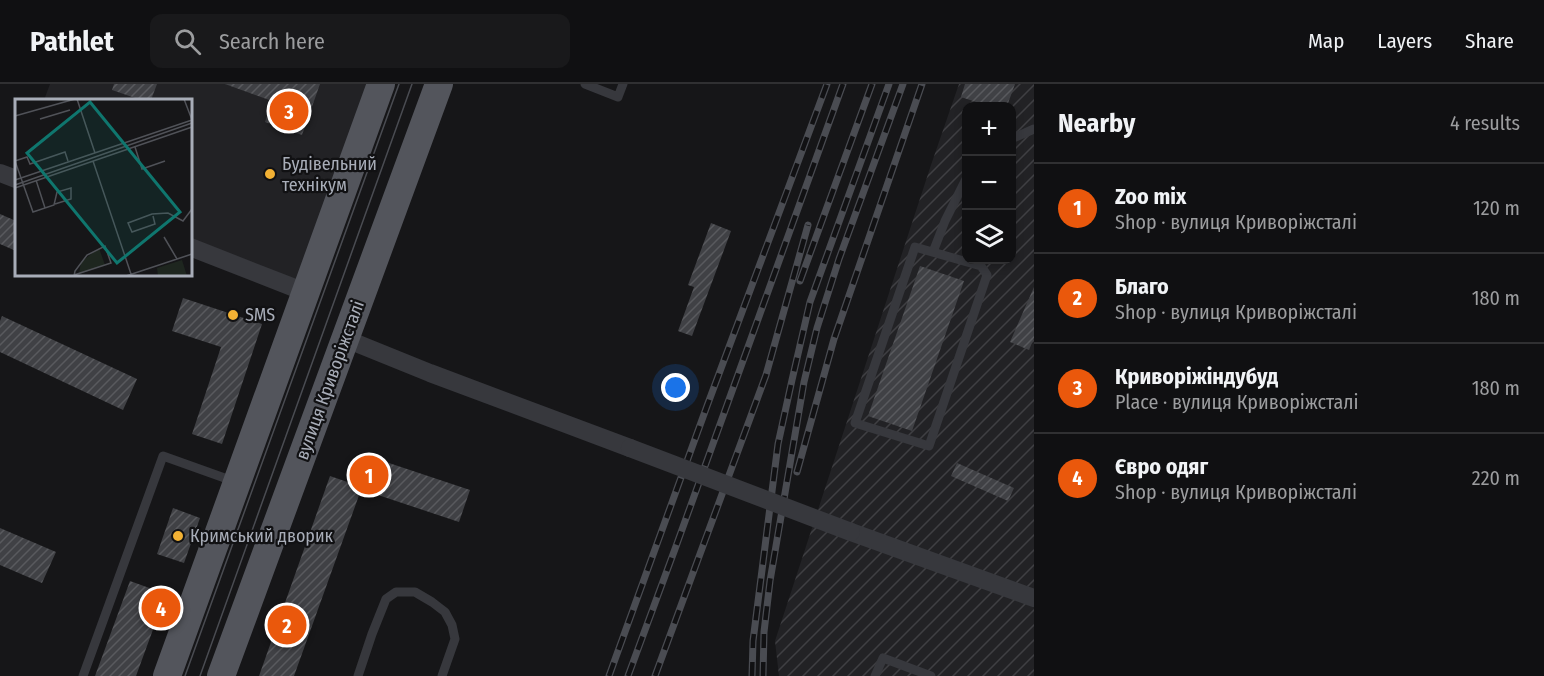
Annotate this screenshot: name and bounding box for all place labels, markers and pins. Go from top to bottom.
pin: 3 [270,88,308,134]
place label: Будівельний технікум [282,153,377,196]
marker: Будівельний технікум [263,167,277,181]
place label: SMS [245,304,275,326]
marker: SMS [226,308,240,322]
pin: 1 [350,452,388,498]
place label: Кримський дворик [190,525,334,547]
marker: Кримський дворик [171,529,185,543]
pin: 4 [142,586,180,630]
pin: 2 [268,602,306,648]

